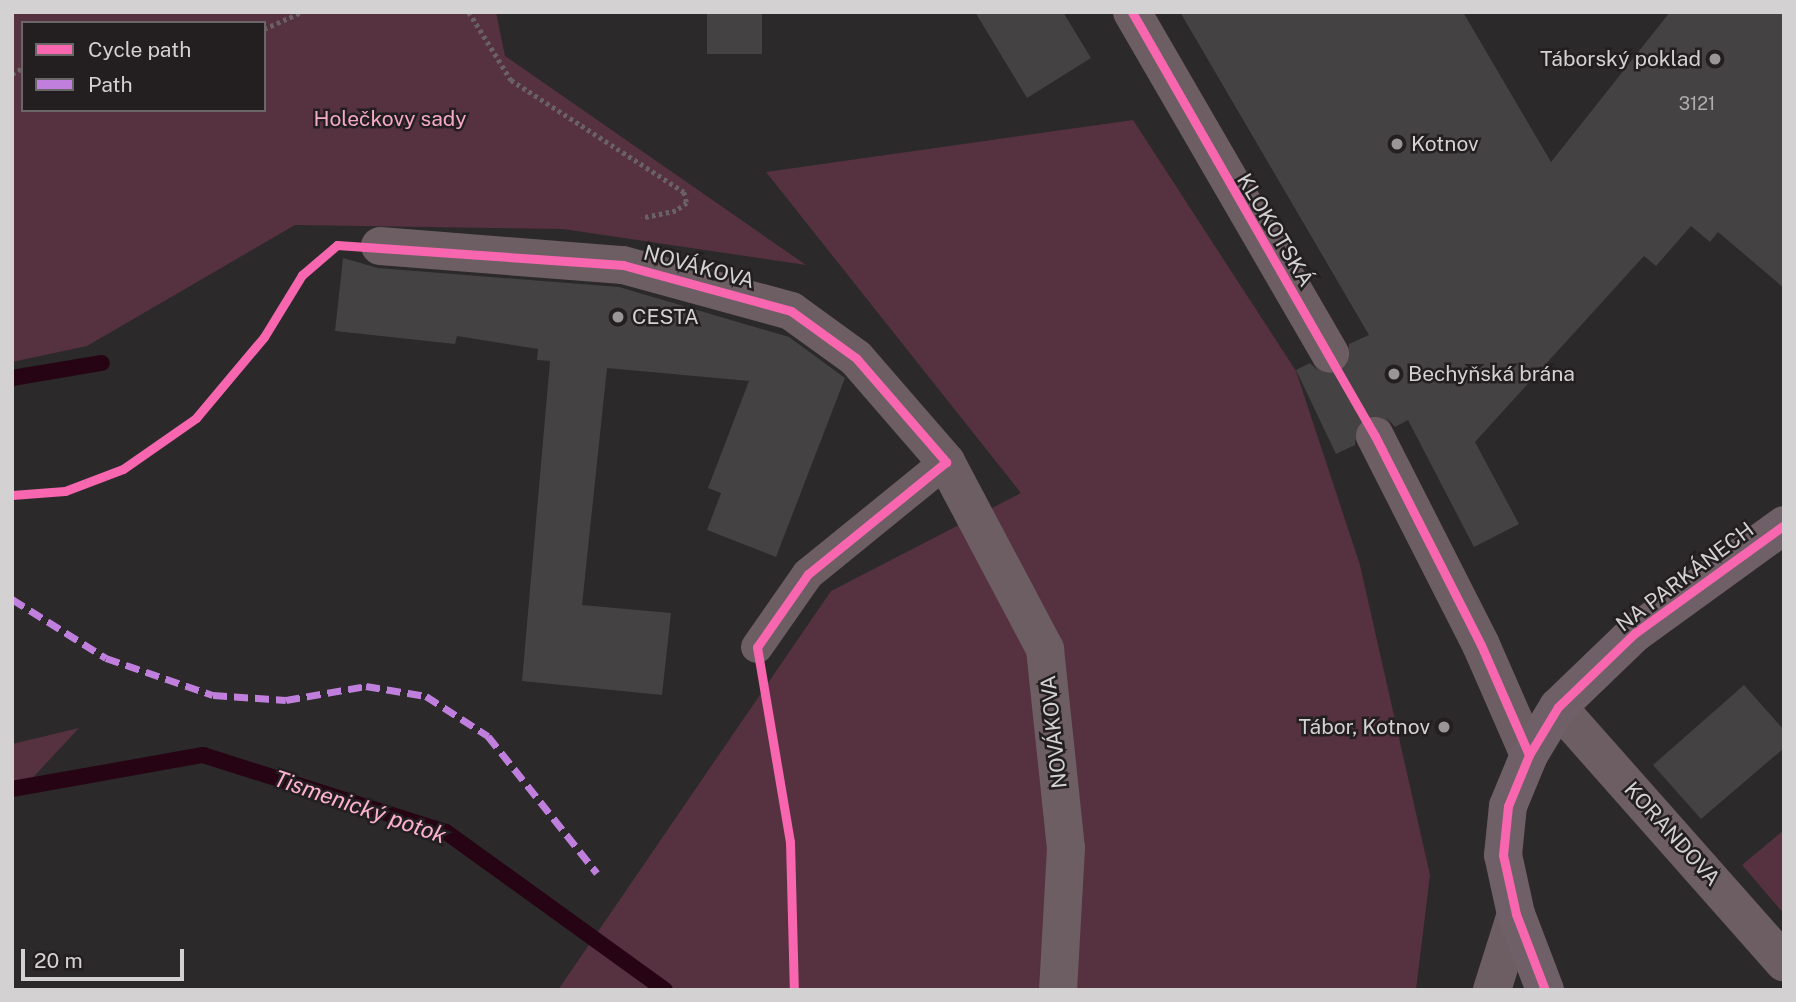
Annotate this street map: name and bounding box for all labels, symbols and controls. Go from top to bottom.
legend [21,21,266,112]
text: Cycle path [88,37,191,62]
place label: Táborský poklad [1540,46,1701,72]
marker: Táborský poklad [1707,51,1723,67]
text: Path [88,72,133,97]
house number: 3121 [1679,93,1715,115]
park label: Holečkovy sady [313,106,467,132]
place label: Kotnov [1411,131,1479,157]
marker: Kotnov [1389,136,1405,152]
street label: KLOKOTSKÁ [1231,169,1319,291]
street label: NOVÁKOVA [641,240,757,294]
place label: CESTA [632,304,699,330]
marker: CESTA [610,309,626,325]
place label: Bechyňská brána [1408,361,1575,387]
marker: Bechyňská brána [1386,366,1402,382]
street label: NA PARKÁNECH [1611,517,1759,637]
street label: NOVÁKOVA [1036,674,1072,790]
place label: Tábor, Kotnov [1298,714,1430,740]
marker: Tábor, Kotnov [1436,719,1452,735]
water label: Tismenický potok [270,765,450,849]
street label: KORANDOVA [1619,777,1725,891]
scale bar [24,936,187,980]
text: 20 m [34,948,83,973]

